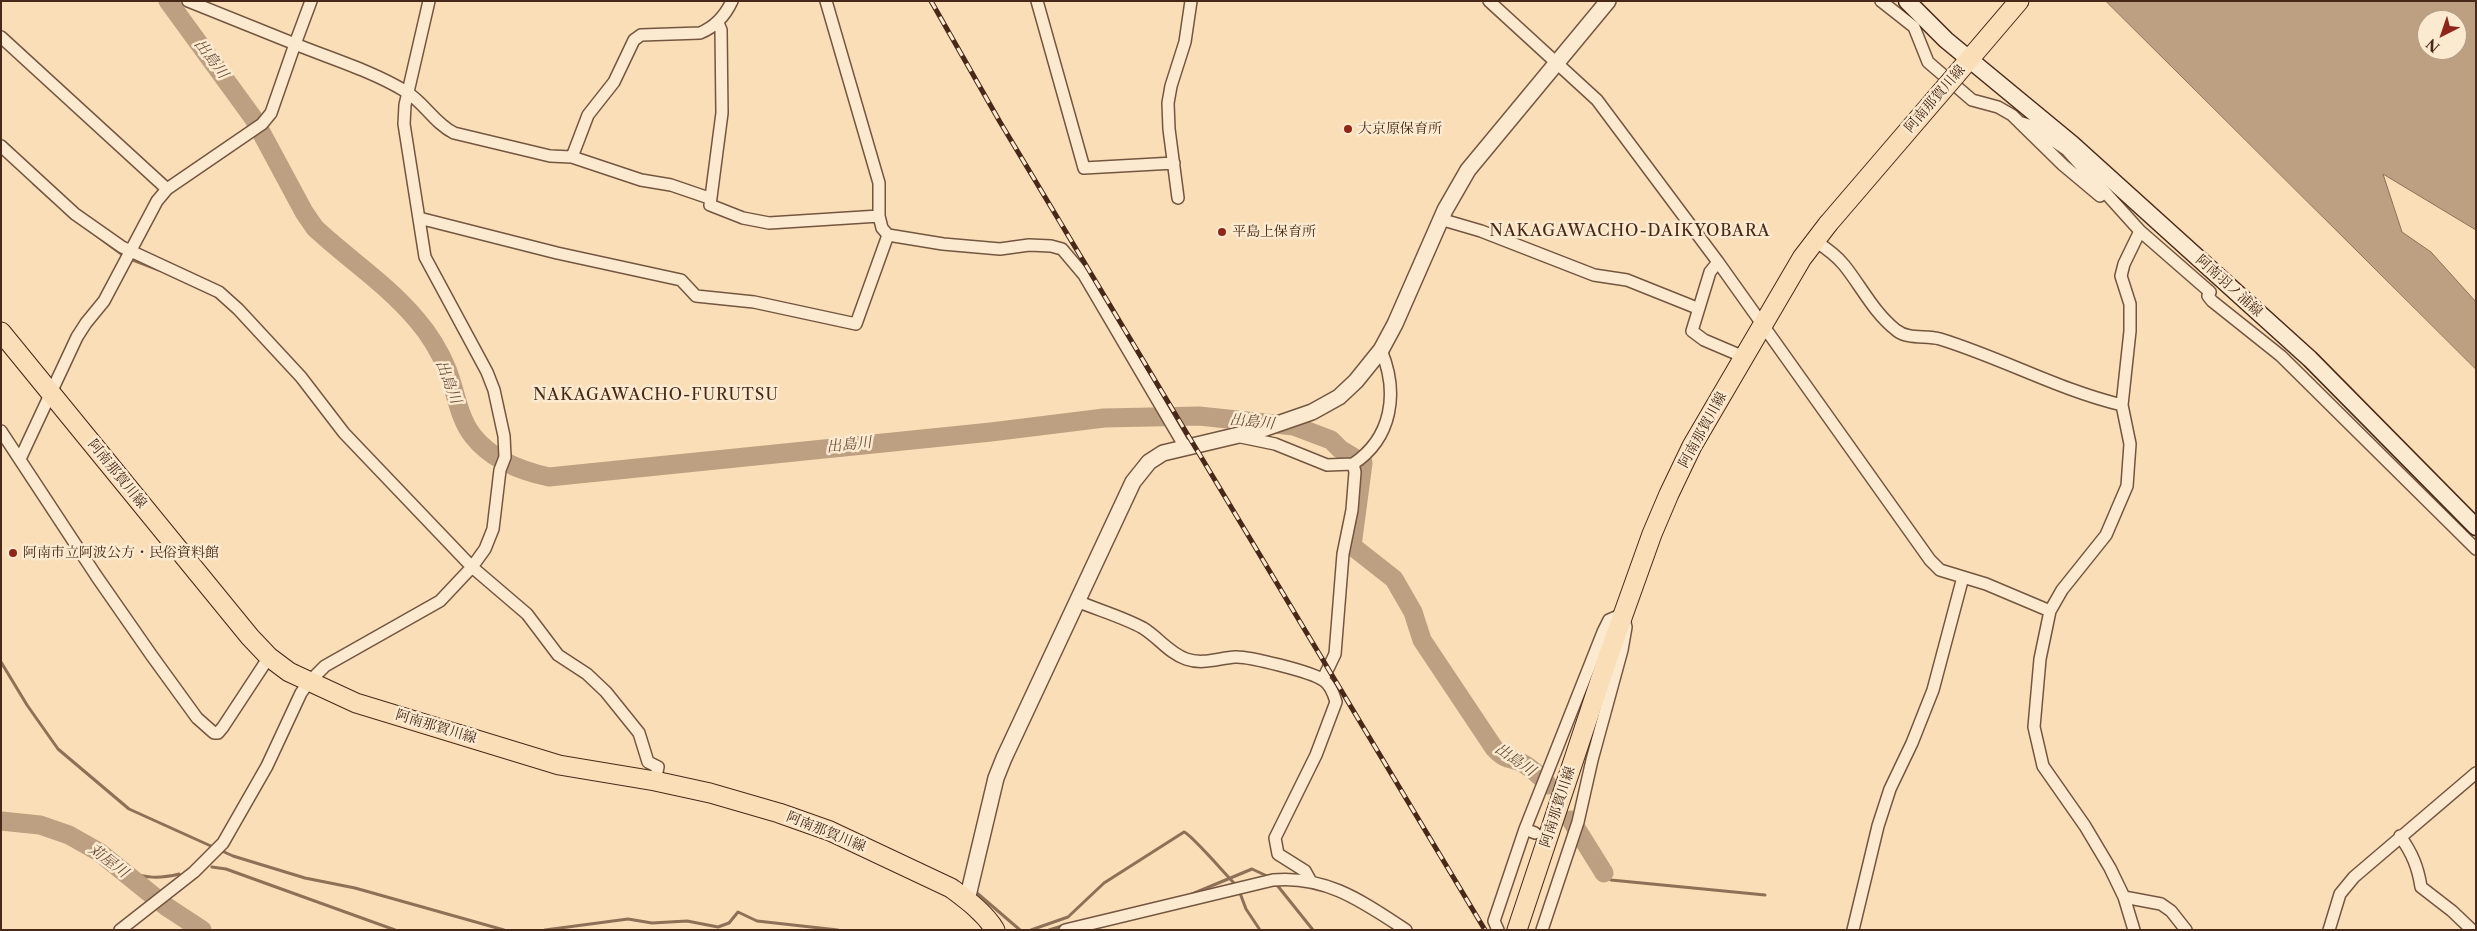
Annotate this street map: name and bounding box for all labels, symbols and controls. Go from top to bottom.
north arrow [2417,10,2467,60]
text: N [2422,35,2443,56]
water label: 出島川 [190,36,232,82]
street label: 阿南那賀川線 [1901,62,1969,136]
place label: 大京原保育所 [1358,121,1442,137]
marker: 大京原保育所 [1342,123,1354,135]
district label: NAKAGAWACHO-DAIKYOBARA [1487,221,1773,241]
place label: 平島上保育所 [1232,224,1316,240]
marker: 平島上保育所 [1216,226,1228,238]
street label: 阿南羽ノ浦線 [2192,252,2266,320]
water label: 出島川 [432,358,464,406]
district label: NAKAGAWACHO-FURUTSU [531,385,781,405]
street label: 阿南那賀川線 [1675,389,1731,471]
water label: 出島川 [1229,411,1275,433]
water label: 出島川 [826,434,872,456]
street label: 阿南那賀川線 [84,436,150,512]
place label: 阿南市立阿波公方・民俗資料館 [23,545,219,561]
marker: 阿南市立阿波公方・民俗資料館 [7,547,19,559]
street label: 阿南那賀川線 [393,707,479,747]
water label: 出島川 [1491,740,1539,780]
street label: 阿南那賀川線 [1537,764,1579,850]
street label: 阿南那賀川線 [784,808,868,856]
water label: 苅屋川 [85,840,131,882]

